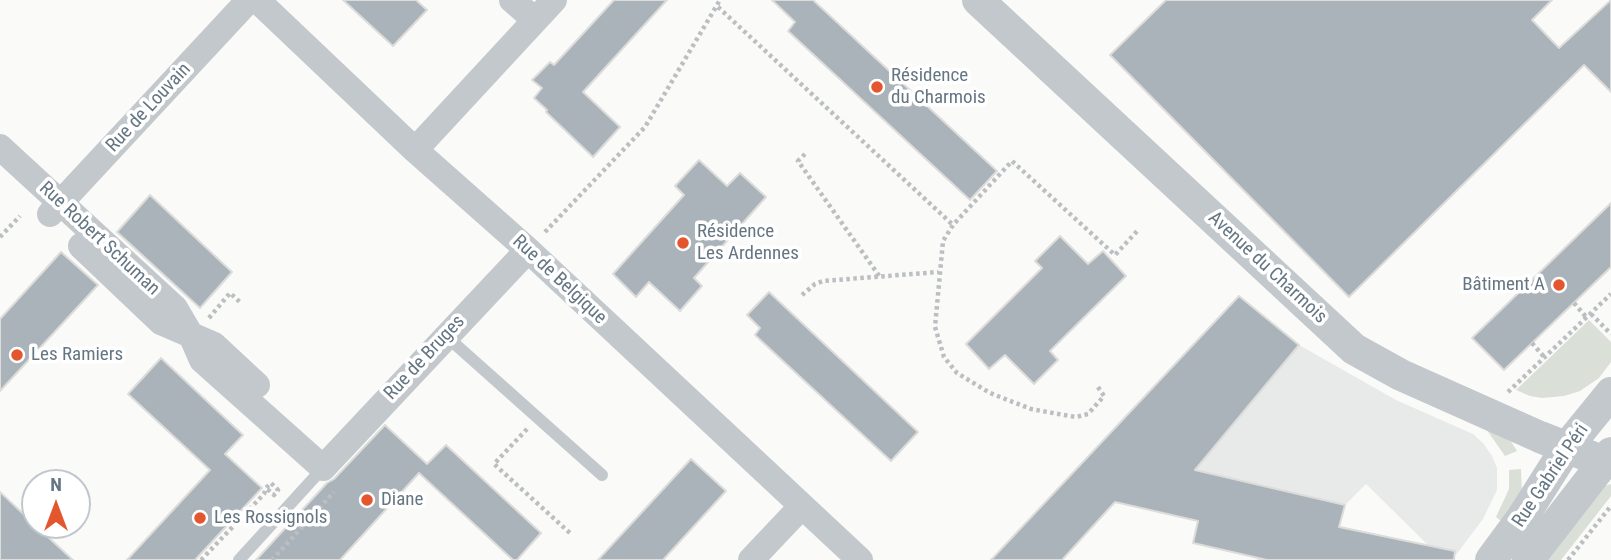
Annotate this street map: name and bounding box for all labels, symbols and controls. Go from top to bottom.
street label: Rue de Louvain [102,59,196,157]
place label: Résidence du Charmois [891,65,986,109]
marker: Résidence du Charmois [869,79,885,95]
street label: Rue Robert Schuman [34,177,164,301]
street label: Avenue du Charmois [1203,207,1331,329]
place label: Résidence Les Ardennes [697,221,799,265]
street label: Rue de Belgique [507,231,611,329]
marker: Résidence Les Ardennes [675,235,691,251]
place label: Bâtiment A [1462,274,1545,296]
marker: Bâtiment A [1551,277,1567,293]
street label: Rue de Bruges [380,311,470,405]
place label: Les Ramiers [31,344,123,366]
marker: Les Ramiers [9,347,25,363]
street label: Rue Gabriel Péri [1508,420,1594,532]
north arrow [21,469,91,539]
text: N [50,473,62,496]
place label: Diane [381,489,423,511]
marker: Diane [359,492,375,508]
place label: Les Rossignols [214,507,327,529]
marker: Les Rossignols [192,510,208,526]

